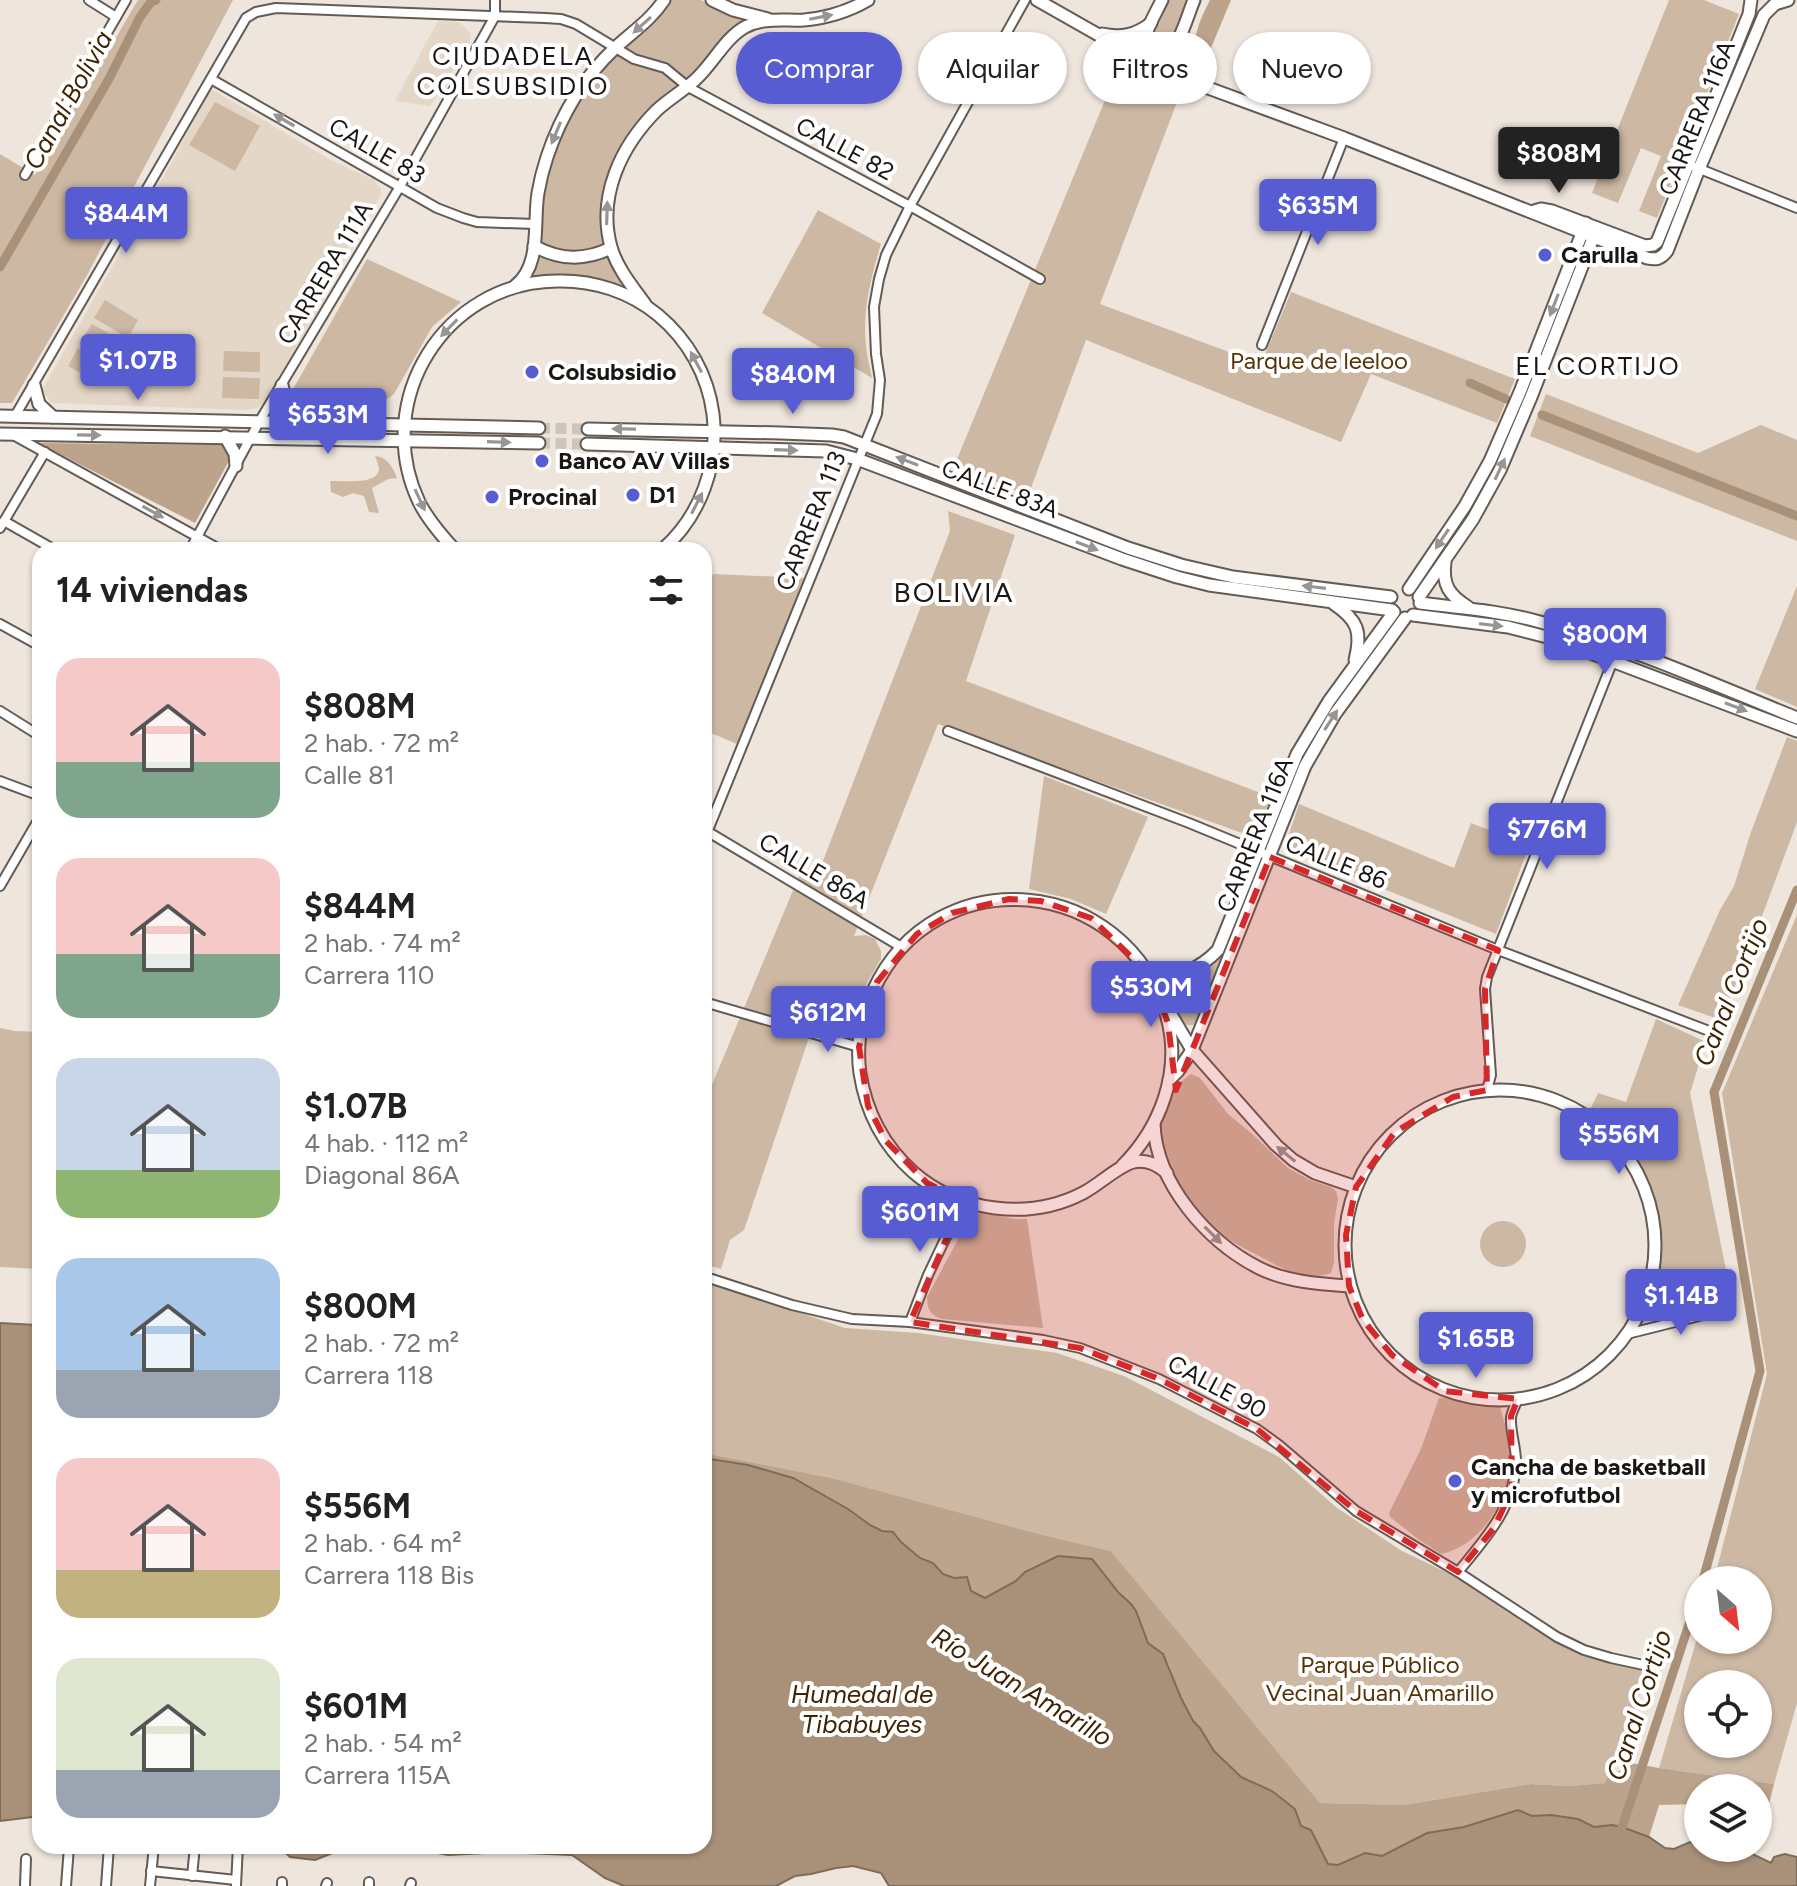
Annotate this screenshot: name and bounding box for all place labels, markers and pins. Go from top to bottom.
pin: $808M [1503,127,1615,195]
pin: $635M [1262,179,1374,247]
pin: $844M [70,187,182,255]
place label: Carulla [1561,240,1639,269]
marker: Carulla [1536,246,1554,264]
pin: $1.07B [73,334,203,402]
pin: $840M [737,348,849,416]
place label: Colsubsidio [548,357,676,386]
marker: Colsubsidio [523,363,541,381]
pin: $653M [272,388,384,456]
place label: Banco AV Villas [558,446,730,475]
marker: Banco AV Villas [533,452,551,470]
place label: D1 [649,480,676,509]
place label: Procinal [508,482,597,511]
marker: D1 [624,486,642,504]
marker: Procinal [483,488,501,506]
pin: $800M [1549,608,1661,676]
pin: $776M [1491,803,1603,871]
pin: $530M [1095,961,1207,1029]
pin: $612M [772,986,884,1054]
pin: $556M [1563,1108,1675,1176]
pin: $601M [864,1186,976,1254]
pin: $1.14B [1616,1269,1746,1337]
pin: $1.65B [1411,1312,1541,1380]
place label: Cancha de basketball y microfutbol [1471,1452,1706,1509]
marker: Cancha de basketball y microfutbol [1446,1472,1464,1490]

